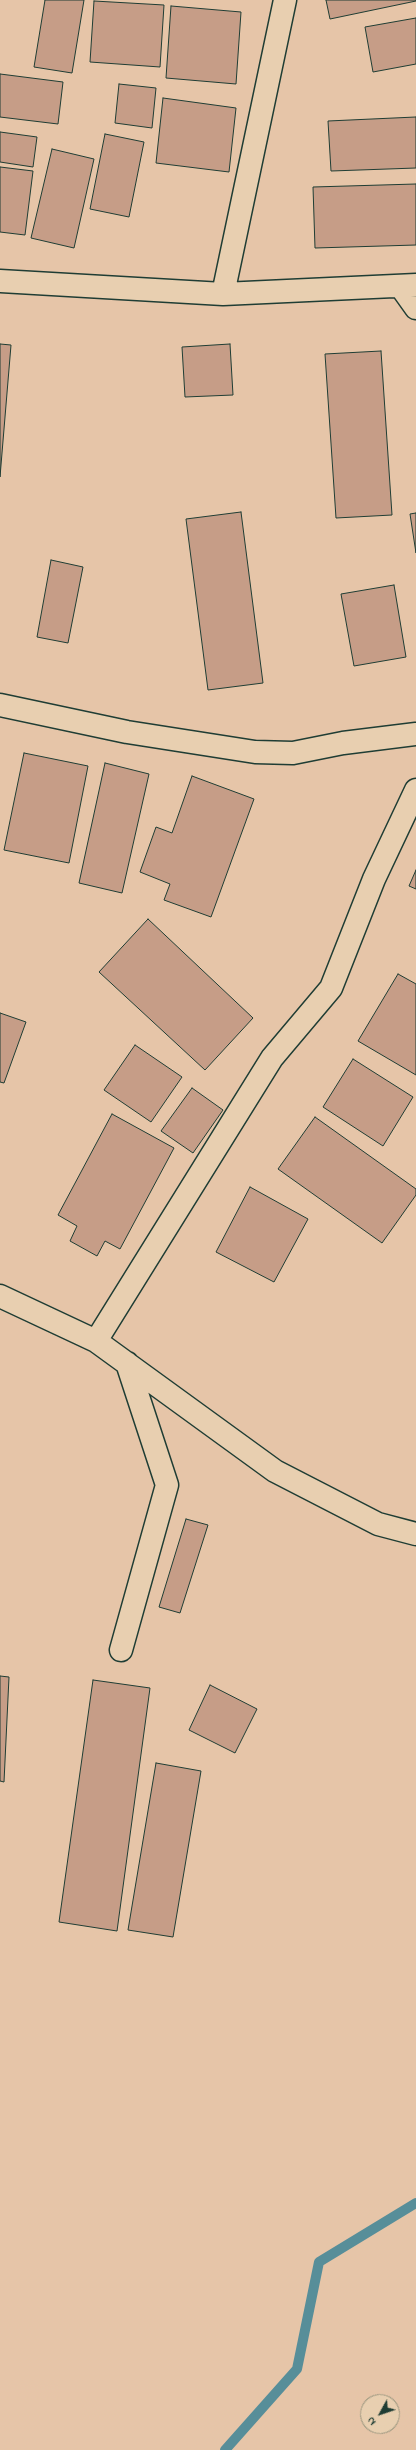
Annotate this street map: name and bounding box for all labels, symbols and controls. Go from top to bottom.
north arrow [360,2394,400,2434]
text: N [363,2413,380,2429]

